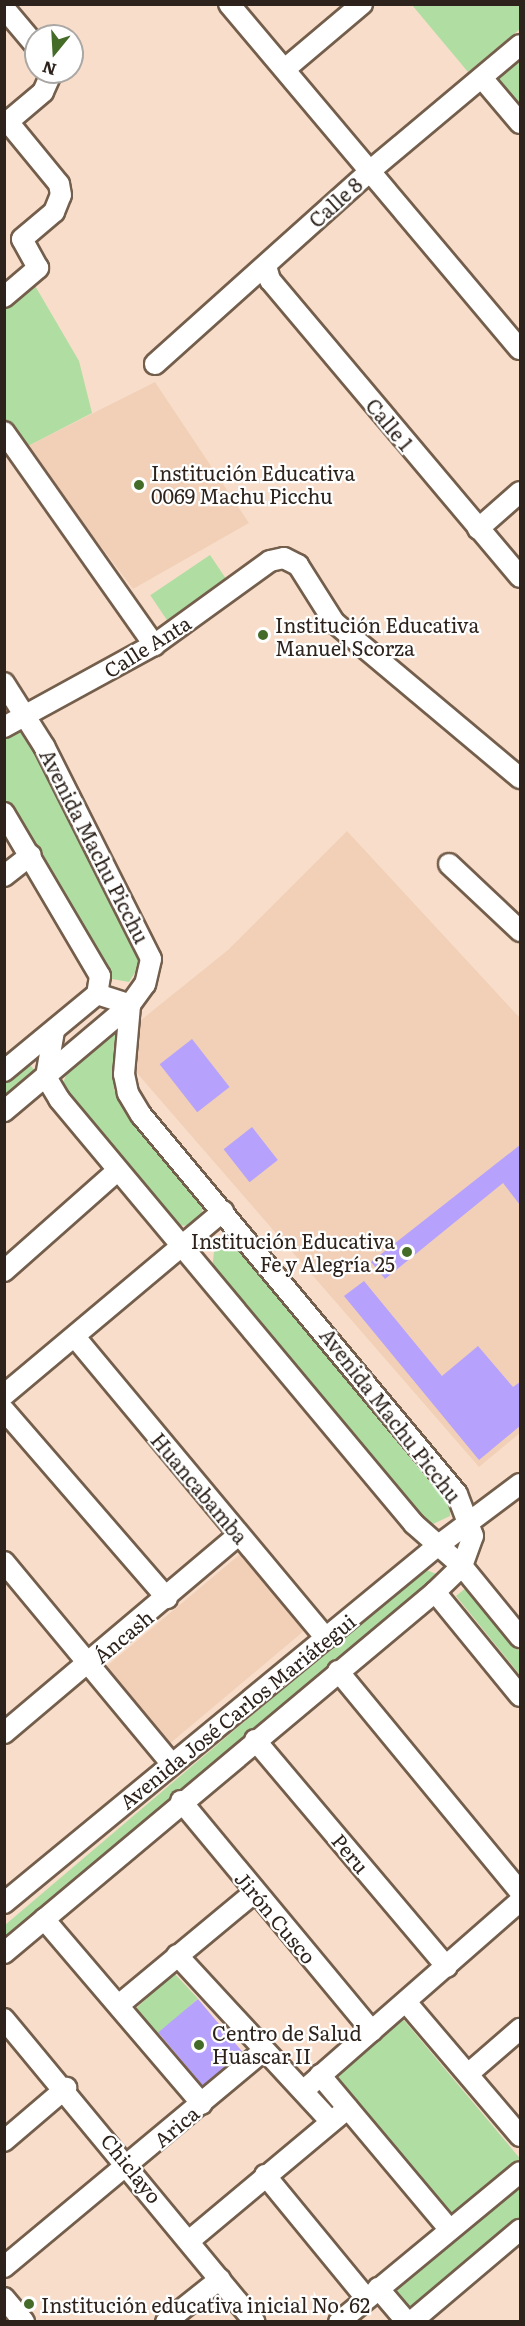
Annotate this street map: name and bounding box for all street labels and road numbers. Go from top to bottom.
street label: Calle 8 [304,172,366,232]
street label: Calle 1 [361,393,419,455]
street label: Calle Anta [99,610,195,682]
street label: Avenida Machu Picchu [36,745,154,947]
street label: Avenida Machu Picchu [315,1323,467,1507]
street label: Huancabamba [147,1428,253,1548]
street label: Áncash [88,1604,158,1668]
street label: Avenida José Carlos Mariátegui [114,1608,360,1814]
street label: Peru [328,1828,374,1878]
street label: Jirón Cusco [231,1866,321,1968]
street label: Arica [149,2100,203,2152]
street label: Chiclayo [97,2128,167,2208]

